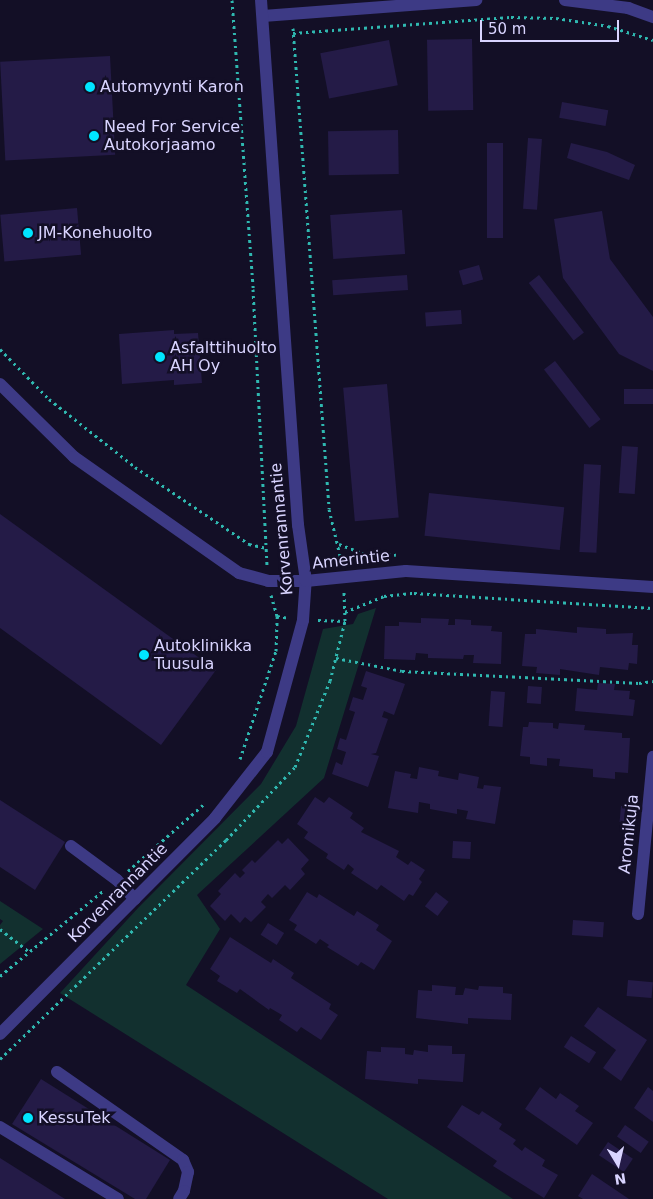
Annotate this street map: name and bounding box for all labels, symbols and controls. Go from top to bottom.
scale bar [483,10,622,42]
text: 50 m [488,20,526,38]
place label: Automyynti Karon [100,77,244,97]
marker: Automyynti Karon [84,81,96,93]
place label: Need For Service Autokorjaamo [104,117,240,155]
marker: Need For Service Autokorjaamo [88,130,100,142]
place label: JM-Konehuolto [38,223,152,243]
marker: JM-Konehuolto [22,227,34,239]
place label: Asfalttihuolto AH Oy [170,338,277,376]
marker: Asfalttihuolto AH Oy [154,351,166,363]
street label: Korvenrannantie [267,462,297,596]
street label: Amerintie [311,546,391,574]
place label: Autoklinikka Tuusula [154,636,252,674]
marker: Autoklinikka Tuusula [138,649,150,661]
street label: Aromikuja [615,793,643,875]
street label: Korvenrannantie [64,839,172,947]
place label: KessuTek [38,1108,111,1128]
marker: KessuTek [22,1112,34,1124]
north arrow [593,1139,643,1189]
text: N [613,1170,627,1188]

